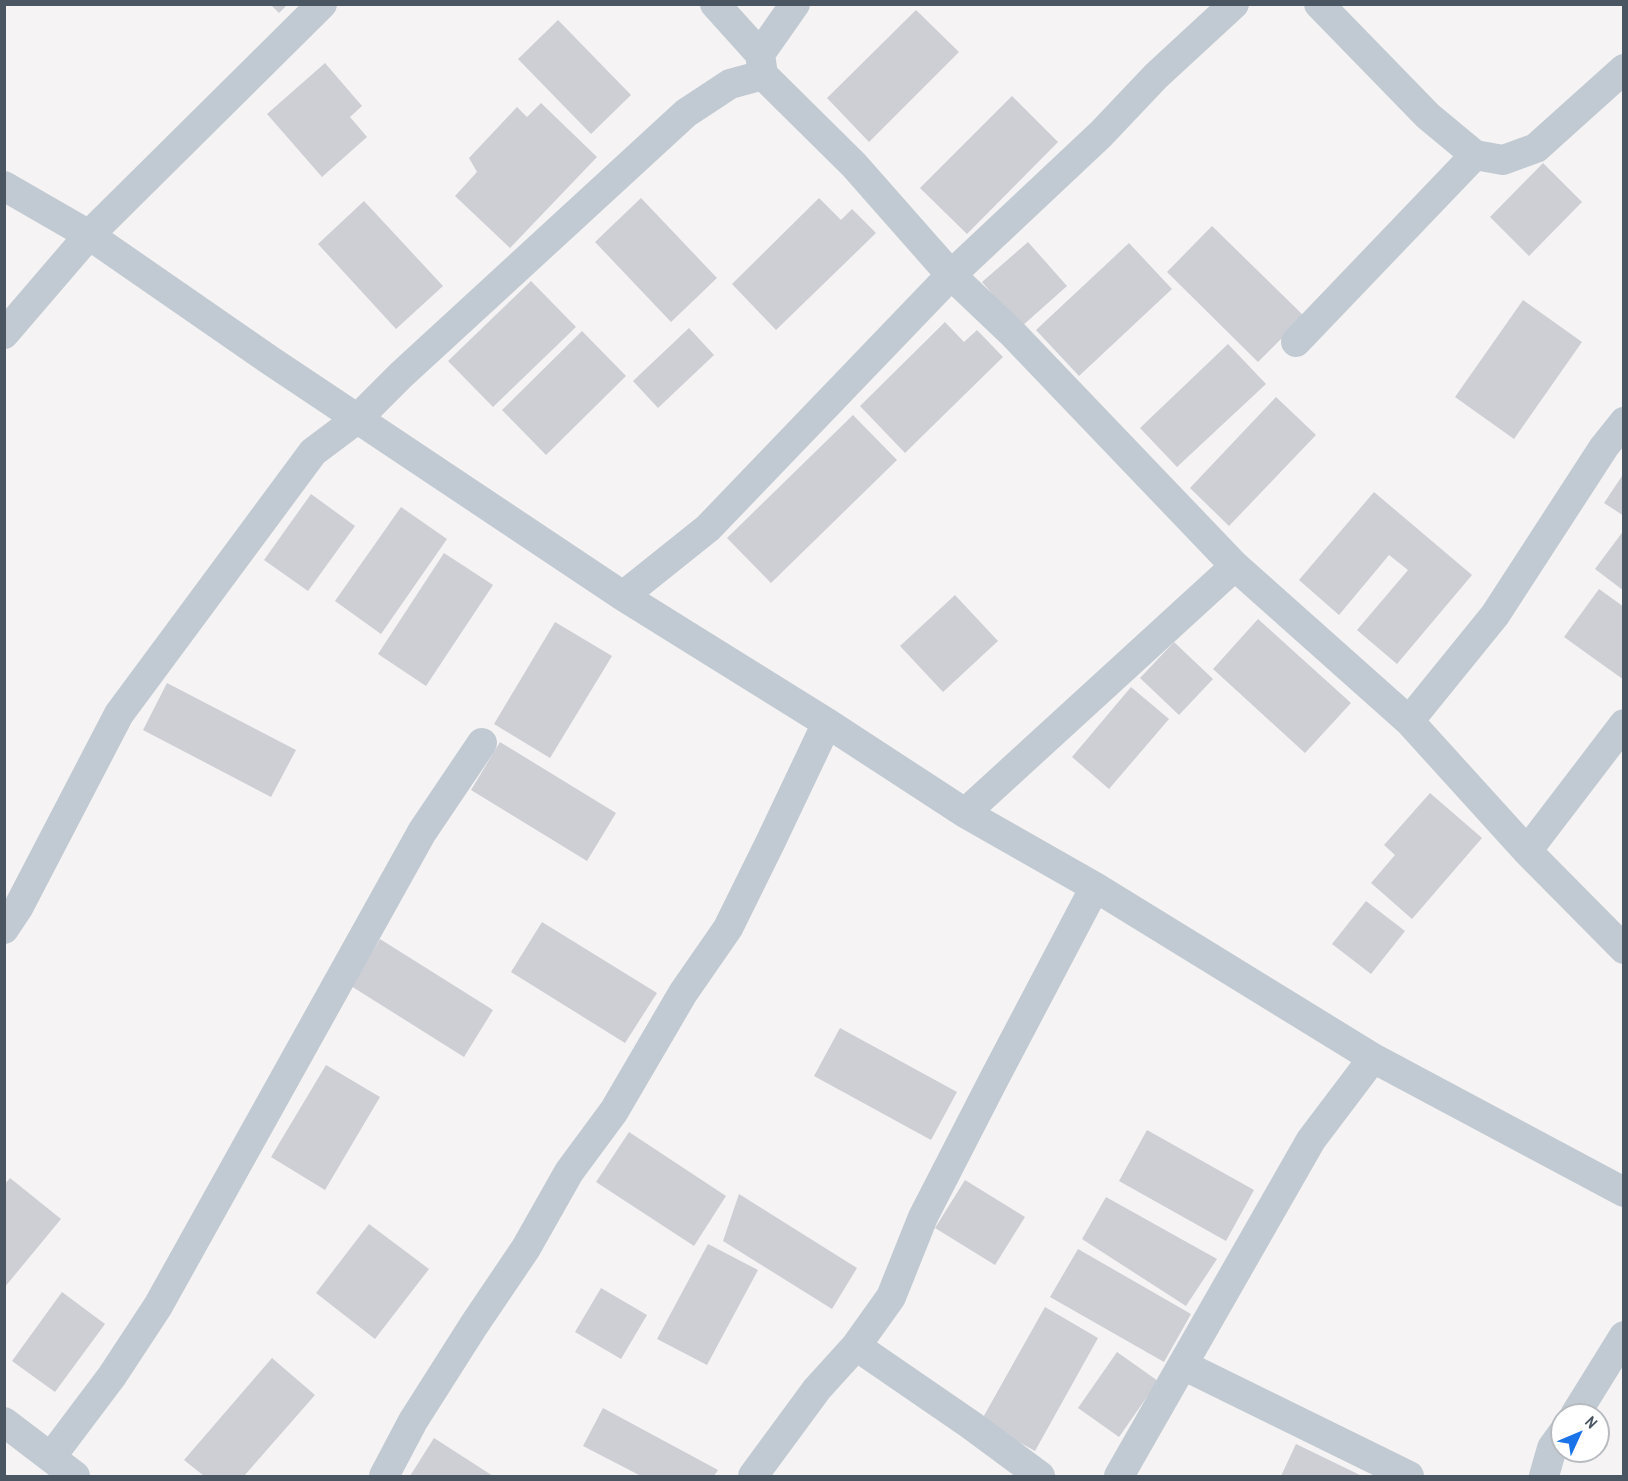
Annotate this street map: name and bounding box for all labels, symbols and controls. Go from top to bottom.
north arrow [1550,1403,1610,1463]
text: N [1580,1411,1603,1433]

